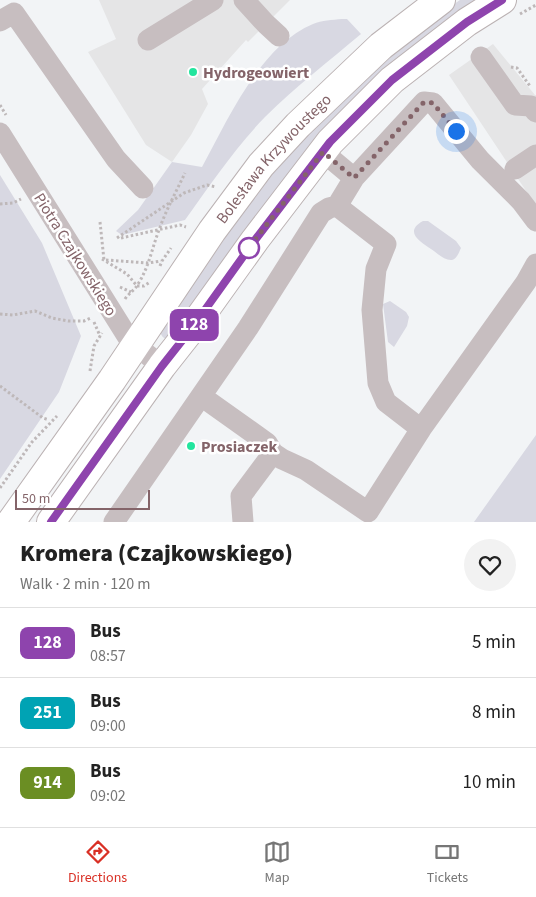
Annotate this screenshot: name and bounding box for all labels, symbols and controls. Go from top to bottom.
place label: Hydrogeowiert [203,62,309,84]
marker: Hydrogeowiert [187,66,199,78]
street label: Bolesława Krzywoustego [211,89,336,228]
your location [444,119,469,144]
street label: Piotra Czajkowskiego [28,189,122,320]
unlabelled marker [238,237,260,259]
line badge: 128 [165,309,223,341]
text: 128 [180,312,208,337]
place label: Prosiaczek [201,436,277,458]
marker: Prosiaczek [185,440,197,452]
scale bar [15,487,150,510]
text: 50 m [22,489,50,509]
text: Kromera (Czajkowskiego) [20,536,293,571]
button: heart [464,539,516,591]
text: Walk · 2 min · 120 m [20,573,151,595]
text: Bus [90,618,121,645]
text: 5 min [472,629,516,656]
text: 128 [33,630,62,655]
text: 08:57 [90,645,126,667]
text: Bus [90,688,121,715]
text: 8 min [472,699,516,726]
text: 251 [33,700,62,725]
text: 09:00 [90,715,126,737]
text: Bus [90,758,121,785]
text: 10 min [462,769,516,796]
text: 914 [33,770,62,795]
text: 09:02 [90,785,126,807]
tab: Directions [68,838,127,888]
tab: Map [263,838,291,888]
tab: Tickets [427,838,468,888]

